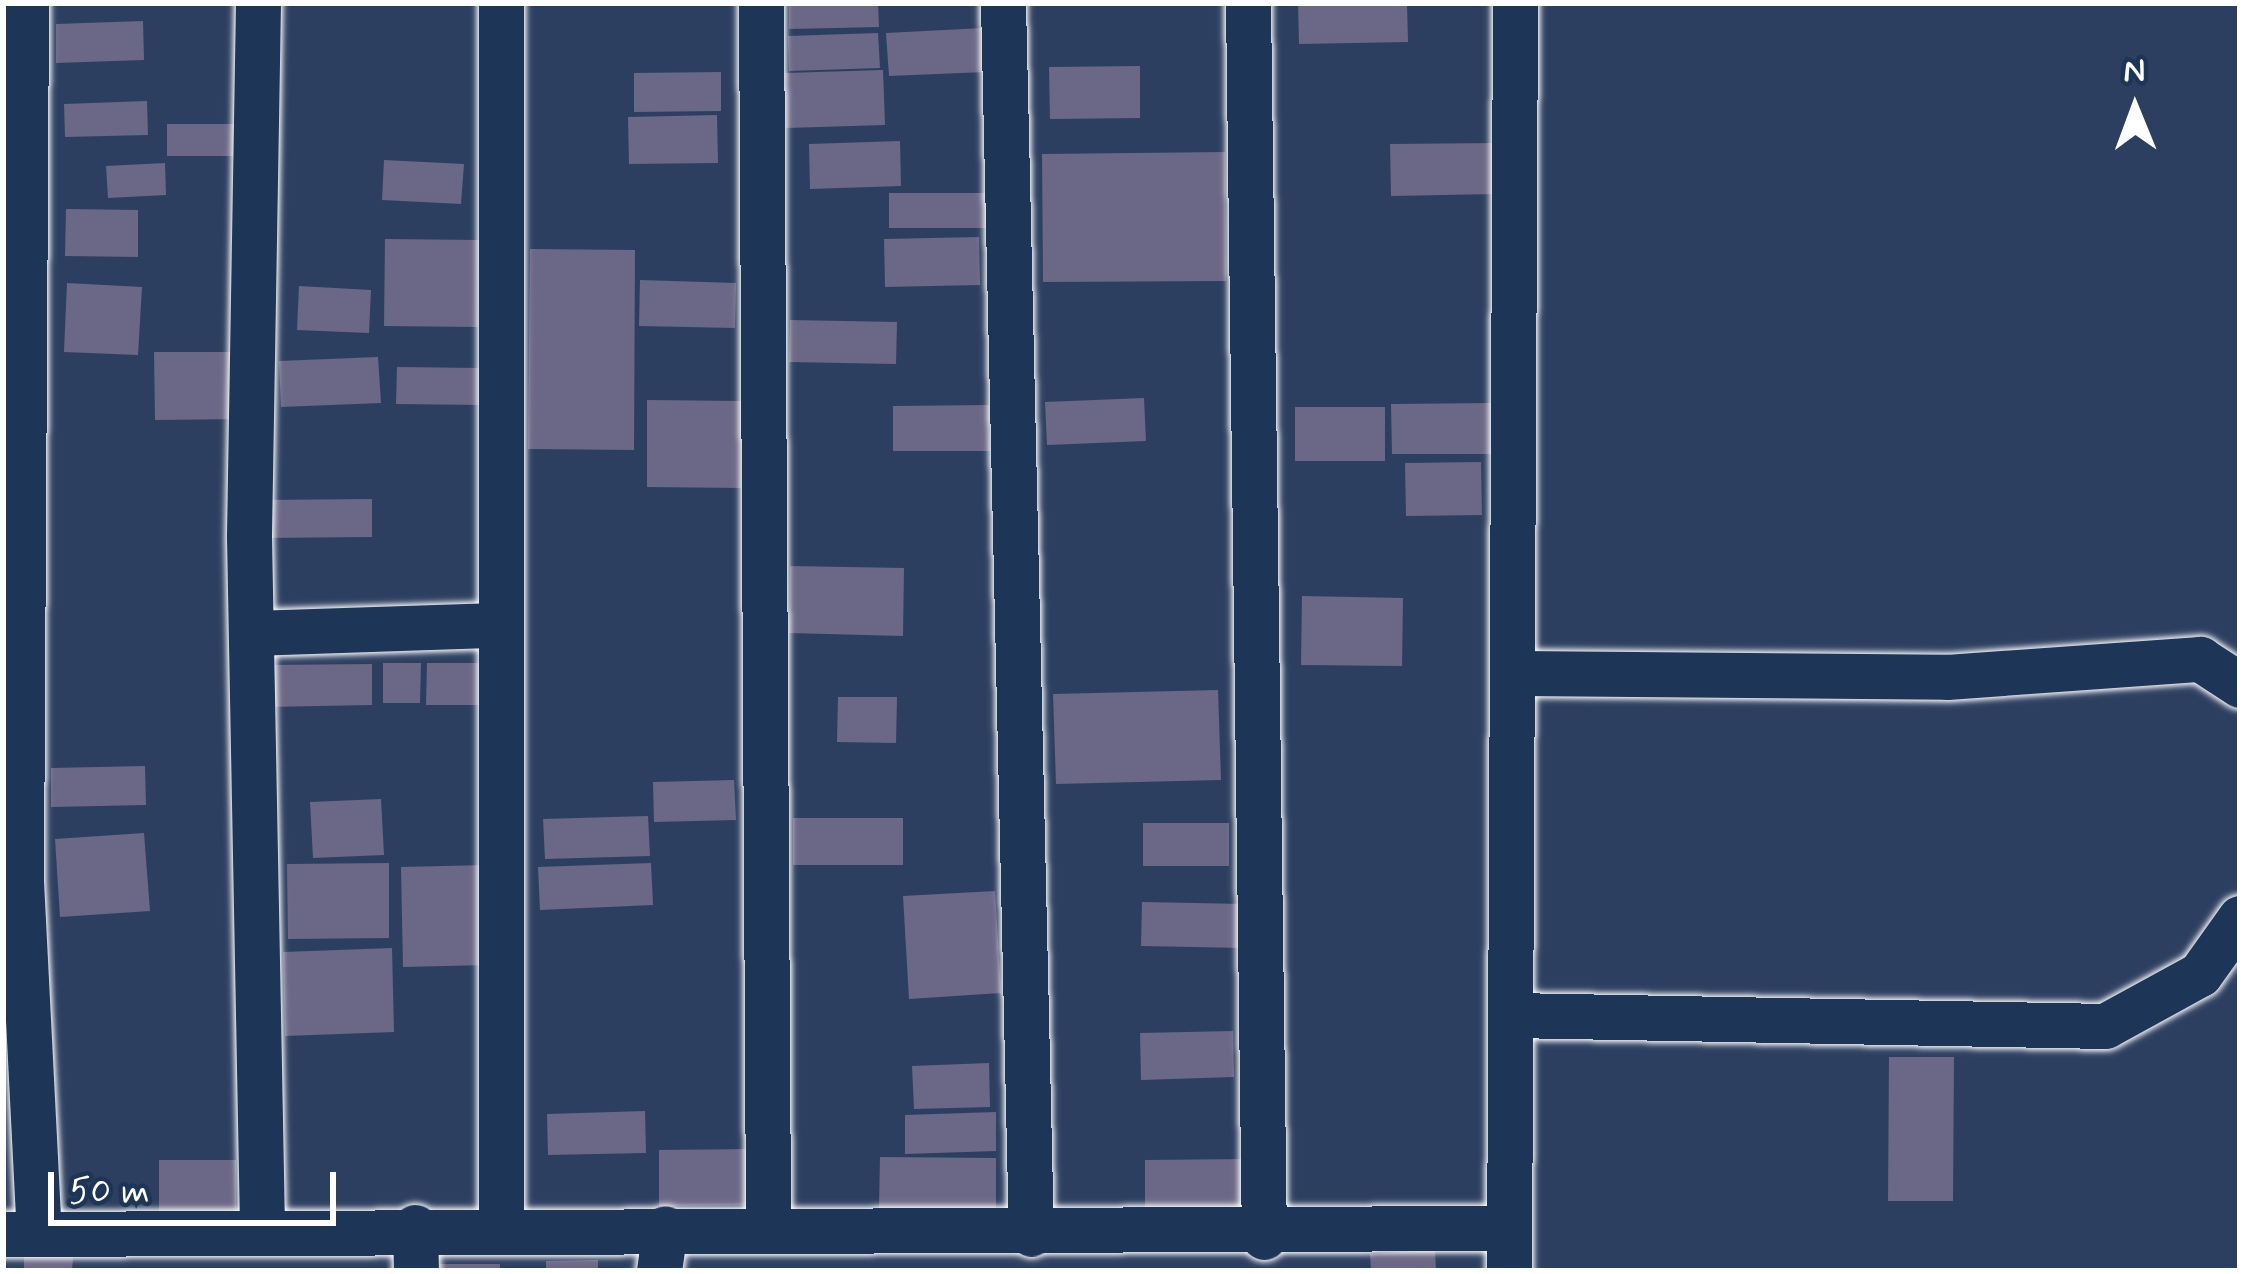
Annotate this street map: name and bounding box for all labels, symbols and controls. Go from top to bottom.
north arrow [2075,48,2195,168]
text: N [2123,50,2146,94]
scale bar [54,1148,342,1222]
text: 50 m [69,1169,150,1216]

